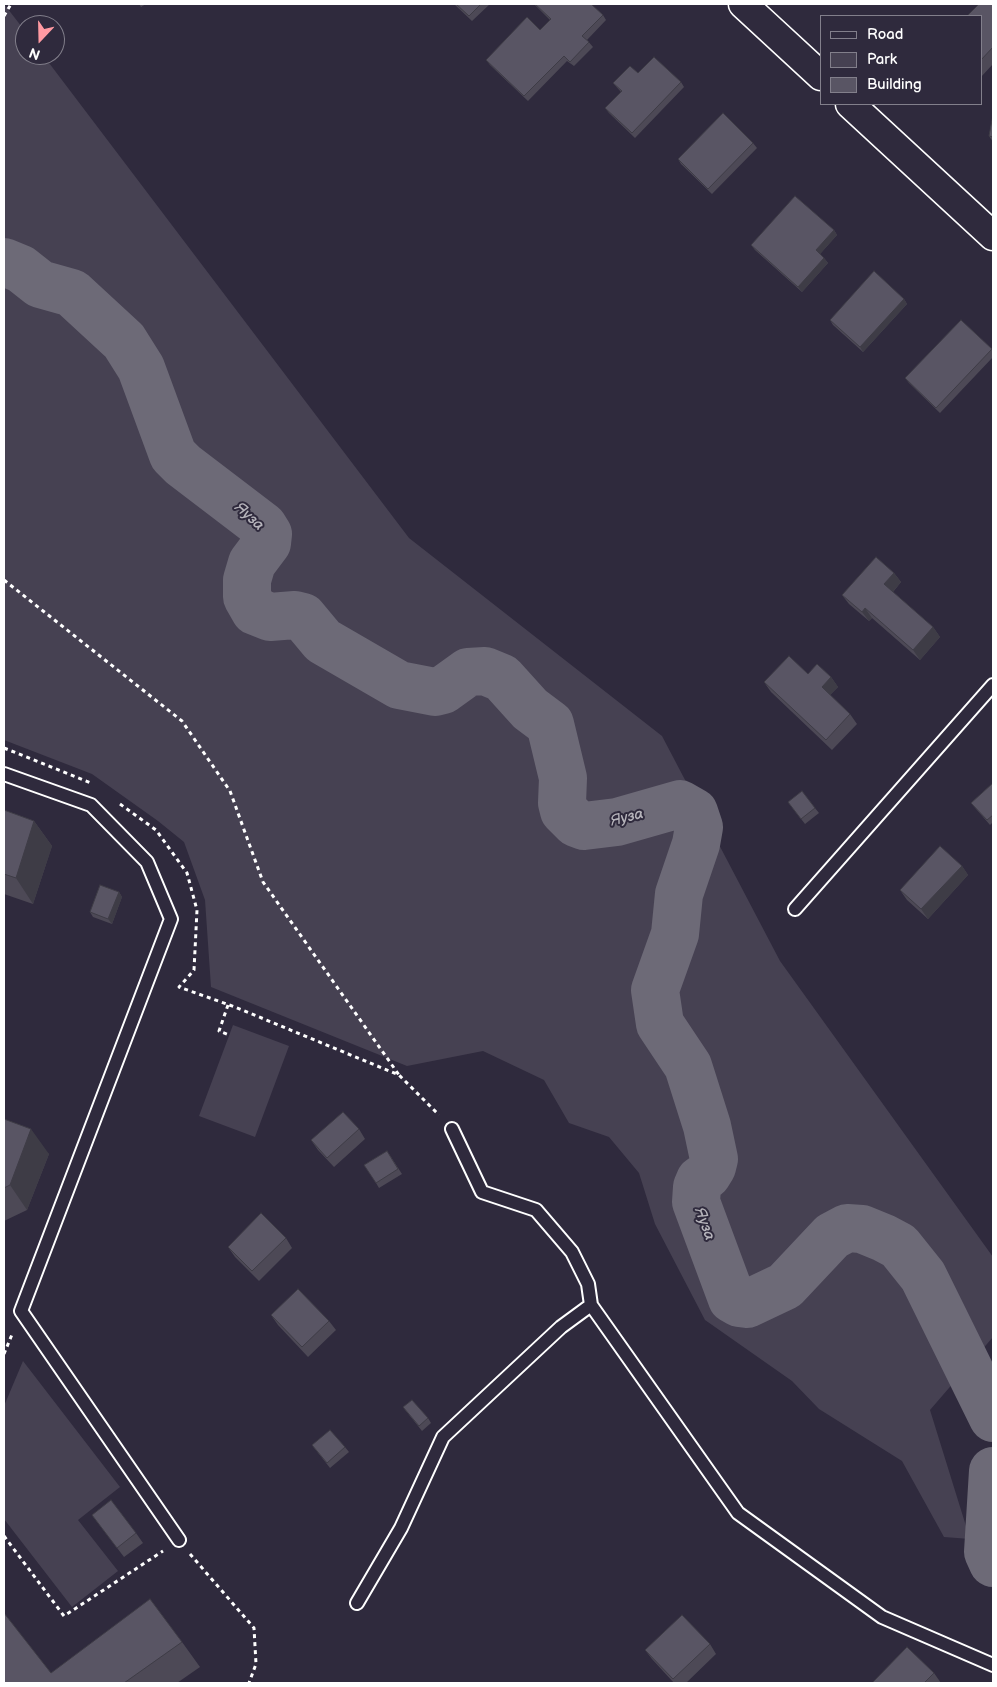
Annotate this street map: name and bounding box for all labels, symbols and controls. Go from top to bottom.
north arrow [15,15,65,65]
legend [820,15,982,105]
text: Road [867,25,903,44]
text: N [27,44,43,63]
text: Park [867,50,897,69]
text: Building [867,75,922,94]
water label: Яуза [231,499,267,535]
water label: Яуза [609,805,645,831]
water label: Яуза [690,1205,718,1243]

